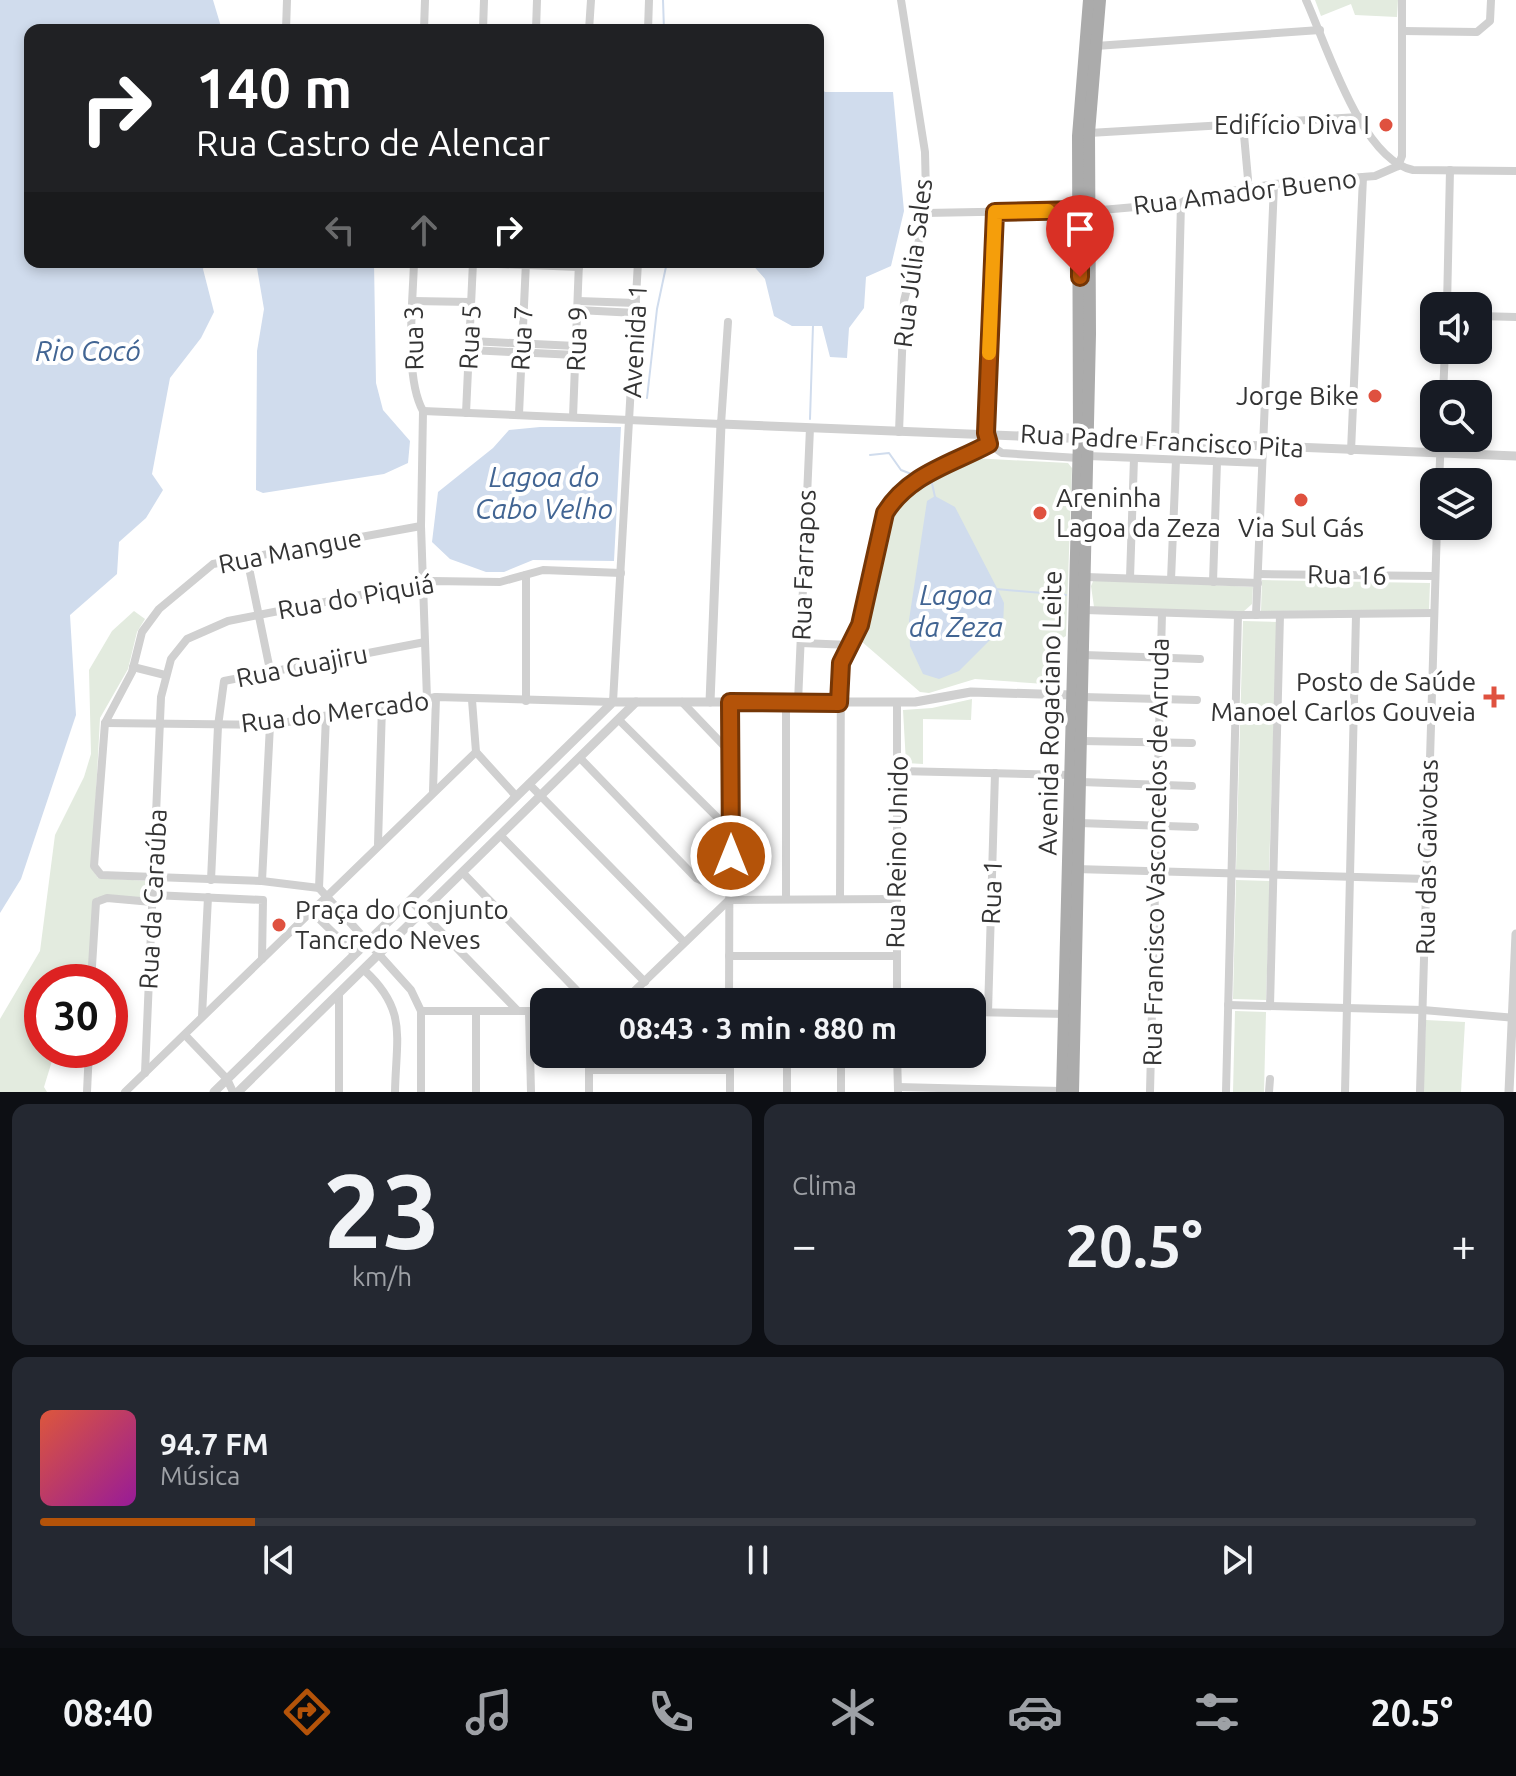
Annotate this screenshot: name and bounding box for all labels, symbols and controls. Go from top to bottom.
icon: right [64,56,168,160]
text: 140 m [196,56,352,119]
place label: Edifício Diva I [1214,110,1370,139]
marker: Edifício Diva I [1377,116,1395,134]
text: Rua Castro de Alencar [196,122,550,163]
street label: Rua Amador Bueno [1131,163,1358,220]
street label: Rua Júlia Sales [888,177,937,349]
pin [1046,195,1114,277]
icon: arrive [1058,207,1102,251]
icon: left [318,208,362,252]
icon: ahead [402,208,446,252]
icon: right [486,208,530,252]
street label: Avenida 1 [617,283,652,399]
map controls [1420,292,1492,540]
button: sound [1420,292,1492,364]
street label: Rua 5 [453,304,486,370]
street label: Rua 3 [398,305,429,371]
street label: Rua 7 [505,305,538,371]
street label: Rua 9 [561,306,592,372]
water label: Rio Cocó [35,335,141,366]
button: search [1420,380,1492,452]
place label: Jorge Bike [1236,381,1359,410]
marker: Jorge Bike [1366,387,1384,405]
street label: Rua Padre Francisco Pita [1020,419,1305,462]
water label: Lagoa do Cabo Velho [475,461,613,524]
button: layers [1420,468,1492,540]
place label: Areninha Lagoa da Zeza [1056,483,1221,542]
street label: Rua Farrapos [786,489,821,641]
marker: Via Sul Gás [1292,491,1310,509]
marker: Areninha Lagoa da Zeza [1031,504,1049,522]
place label: Via Sul Gás [1238,513,1364,542]
street label: Rua Mangue [216,522,364,579]
street label: Rua 16 [1307,559,1387,590]
street label: Rua do Piquiá [275,568,436,625]
street label: Avenida Rogaciano Leite [1033,570,1066,856]
water label: Lagoa da Zeza [909,579,1003,642]
street label: Rua Francisco Vasconcelos de Arruda [1137,638,1174,1066]
street label: Rua Guajiru [234,639,370,692]
place label: Posto de Saúde Manoel Carlos Gouveia [1211,667,1476,726]
street label: Rua do Mercado [239,686,431,737]
marker: Posto de Saúde Manoel Carlos Gouveia [1483,686,1505,708]
street label: Rua Reino Unido [880,755,913,948]
street label: Rua das Gaivotas [1410,759,1443,955]
street label: Rua da Caraúba [133,808,172,990]
position arrow [689,814,773,898]
street label: Rua 1 [976,859,1007,925]
place label: Praça do Conjunto Tancredo Neves [295,895,509,954]
marker: Praça do Conjunto Tancredo Neves [270,916,288,934]
speed limit sign: 30 [24,964,128,1068]
text: 08:43 · 3 min · 880 m [619,1011,897,1045]
text: 23 [323,1151,441,1268]
text: Clima [792,1171,857,1200]
text: 20.5° [1065,1211,1203,1278]
text: − [792,1220,817,1269]
text: + [1451,1220,1476,1269]
text: km/h [352,1262,412,1291]
text: 94.7 FM [160,1427,269,1461]
text: Música [160,1461,240,1490]
icon: previous [257,1538,301,1582]
icon: pause [736,1538,780,1582]
icon: next [1215,1538,1259,1582]
icon: directions [279,1684,335,1740]
icon: music [461,1684,517,1740]
icon: phone [643,1684,699,1740]
icon: climate [825,1684,881,1740]
icon: car [1007,1684,1063,1740]
icon: filters [1189,1684,1245,1740]
text: 08:40 [63,1692,153,1733]
text: 20.5° [1370,1692,1453,1733]

